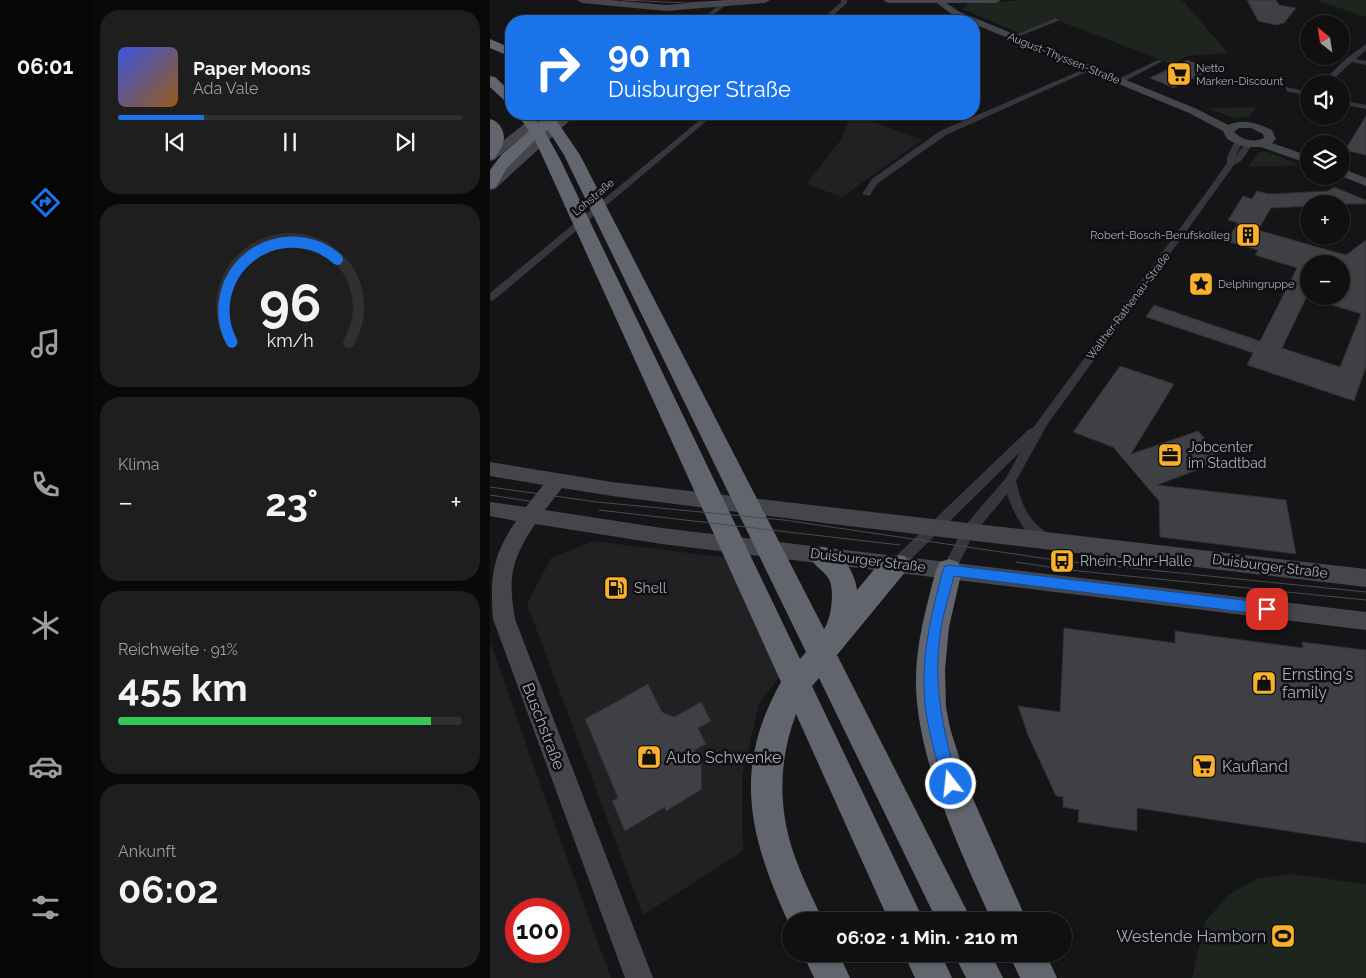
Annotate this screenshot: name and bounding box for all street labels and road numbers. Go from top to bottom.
street label: August-Thyssen-Straße [1006,30,1122,87]
street label: Lohstraße [570,176,617,219]
street label: Walther-Rathenau-Straße [1084,250,1173,362]
street label: Duisburger Straße [809,545,927,575]
street label: Duisburger Straße [1211,551,1329,581]
street label: Buschstraße [518,680,569,772]

